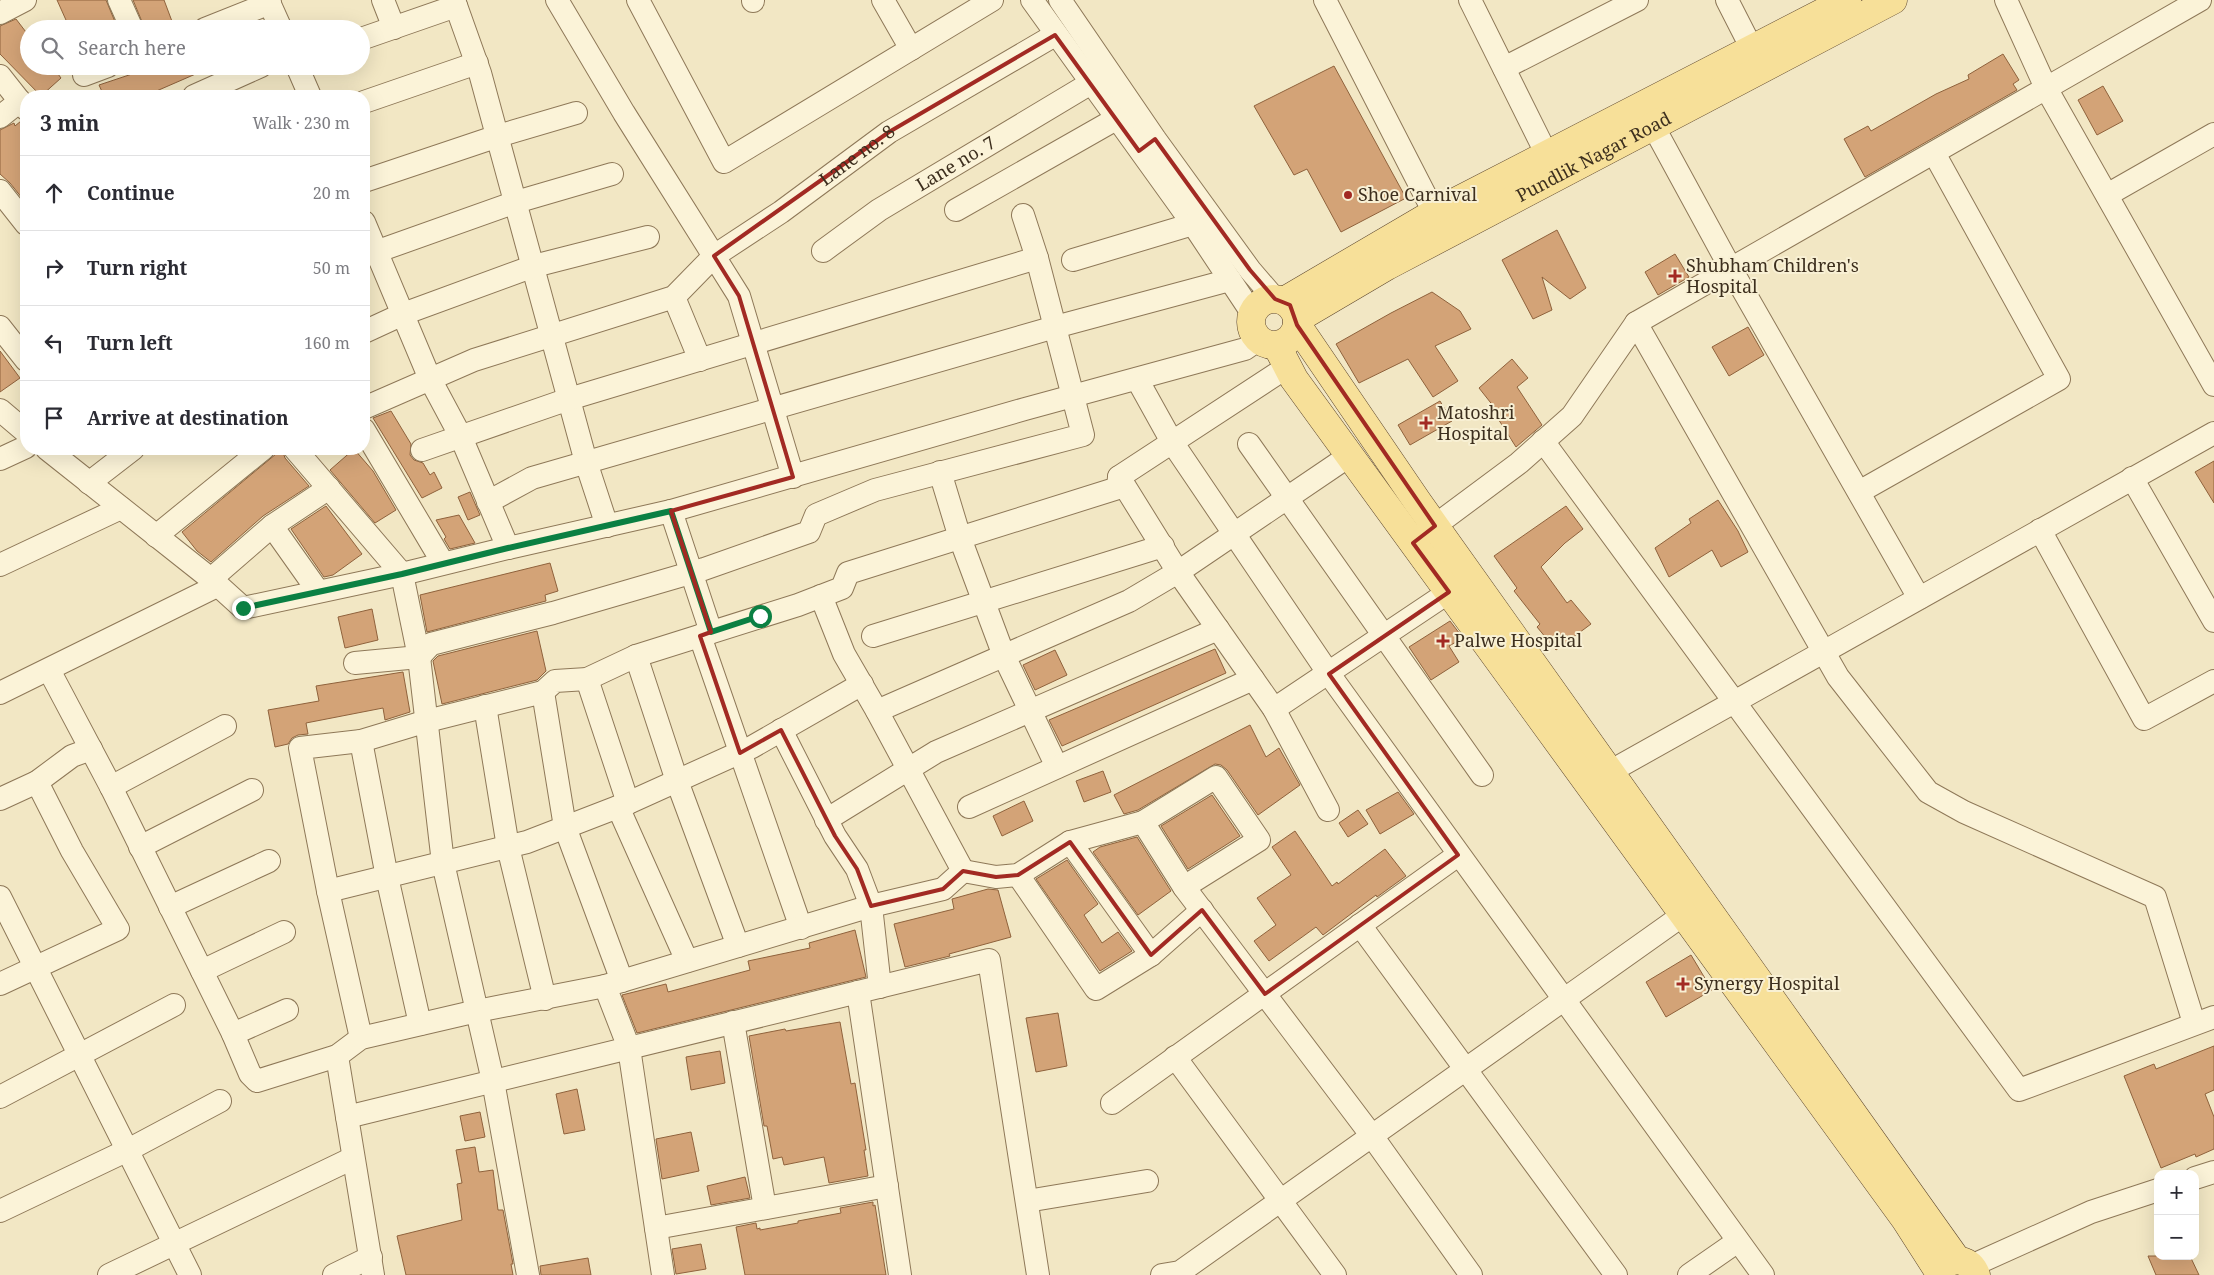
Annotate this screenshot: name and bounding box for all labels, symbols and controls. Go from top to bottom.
search box [20,20,370,75]
icon: search [38,34,66,62]
text: Search here [78,35,186,61]
street label: Pundlik Nagar Road [1512,106,1675,207]
text: 3 min [40,109,99,137]
text: Walk · 230 m [253,112,350,134]
street label: Lane no. 8 [814,119,899,191]
street label: Lane no. 7 [911,130,1000,196]
icon: ahead [40,179,68,207]
text: Continue [87,180,175,206]
text: 20 m [313,182,350,204]
place label: Shoe Carnival [1358,182,1478,206]
marker: Shoe Carnival [1342,189,1354,201]
place label: Shubham Children's Hospital [1686,253,1859,298]
icon: right [40,254,68,282]
text: Turn right [87,255,187,281]
text: 50 m [313,257,350,279]
marker: Shubham Children's Hospital [1668,269,1682,283]
icon: left [40,329,68,357]
text: Turn left [87,330,173,356]
text: 160 m [304,332,350,354]
place label: Matoshri Hospital [1437,400,1515,445]
icon: arrive [40,404,68,432]
text: Arrive at destination [87,405,289,431]
marker: Matoshri Hospital [1419,416,1433,430]
route end [232,597,255,620]
route start [749,605,772,628]
place label: Palwe Hospital [1454,628,1582,652]
marker: Palwe Hospital [1436,634,1450,648]
place label: Synergy Hospital [1694,971,1840,995]
marker: Synergy Hospital [1676,977,1690,991]
map controls [2154,1170,2199,1260]
button: + [2154,1170,2199,1215]
button: − [2154,1215,2199,1260]

